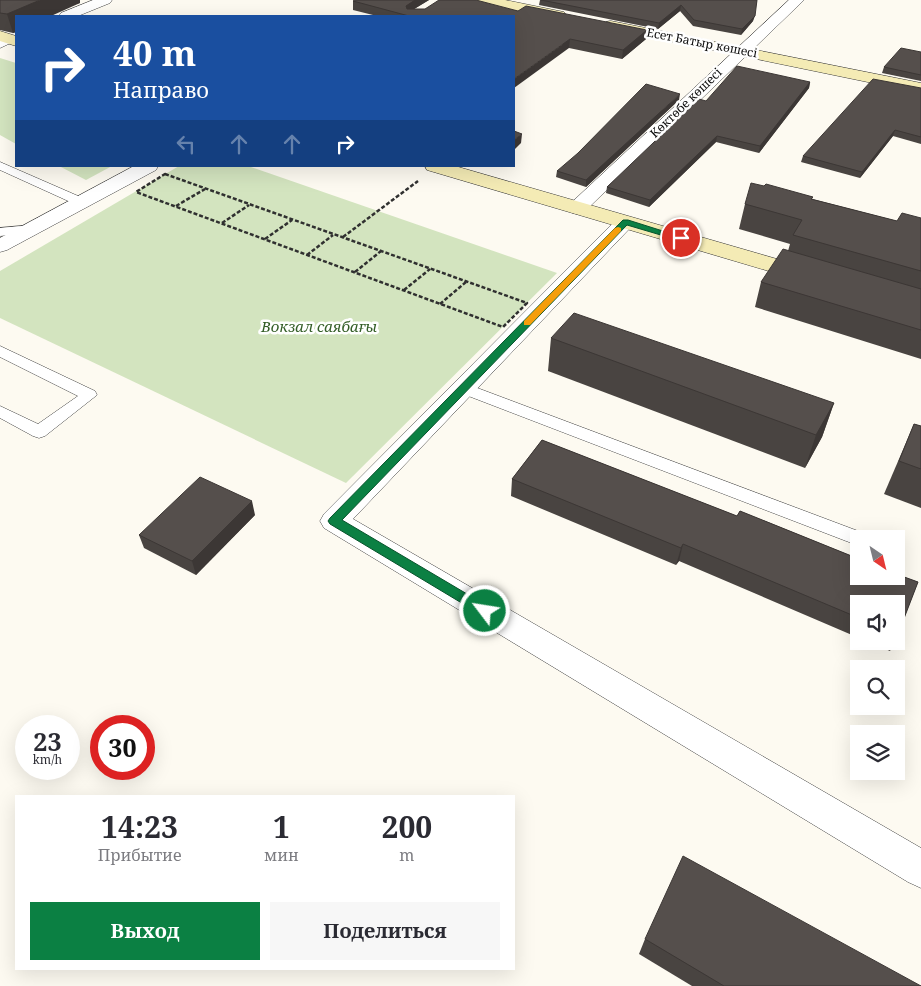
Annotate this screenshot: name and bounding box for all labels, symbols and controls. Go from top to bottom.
street label: Есет Батыр көшесі [645,23,759,62]
text: 40 m [113,29,196,76]
icon: right [30,35,95,100]
street label: Көктөбе көшесі [646,64,725,141]
text: Направо [113,74,209,104]
icon: left [172,130,200,158]
icon: ahead [225,130,253,158]
icon: ahead [278,130,306,158]
icon: right [331,130,359,158]
pin [660,217,702,259]
icon: arrive [667,224,695,252]
park label: Вокзал саябағы [260,316,378,336]
north arrow [850,530,905,585]
map controls [850,530,905,780]
position arrow [458,584,510,636]
button: sound [850,595,905,650]
button: search [850,660,905,715]
speed limit sign: 30 [90,715,155,780]
text: 23 [33,724,62,758]
button: layers [850,725,905,780]
text: km/h [33,751,62,768]
text: 14:23 [101,806,178,847]
text: 1 [273,806,290,847]
text: 200 [381,806,432,847]
text: Прибытие [98,844,181,866]
text: мин [264,844,299,866]
text: m [399,844,414,866]
button: Выход [30,902,260,960]
button: Поделиться [270,902,500,960]

